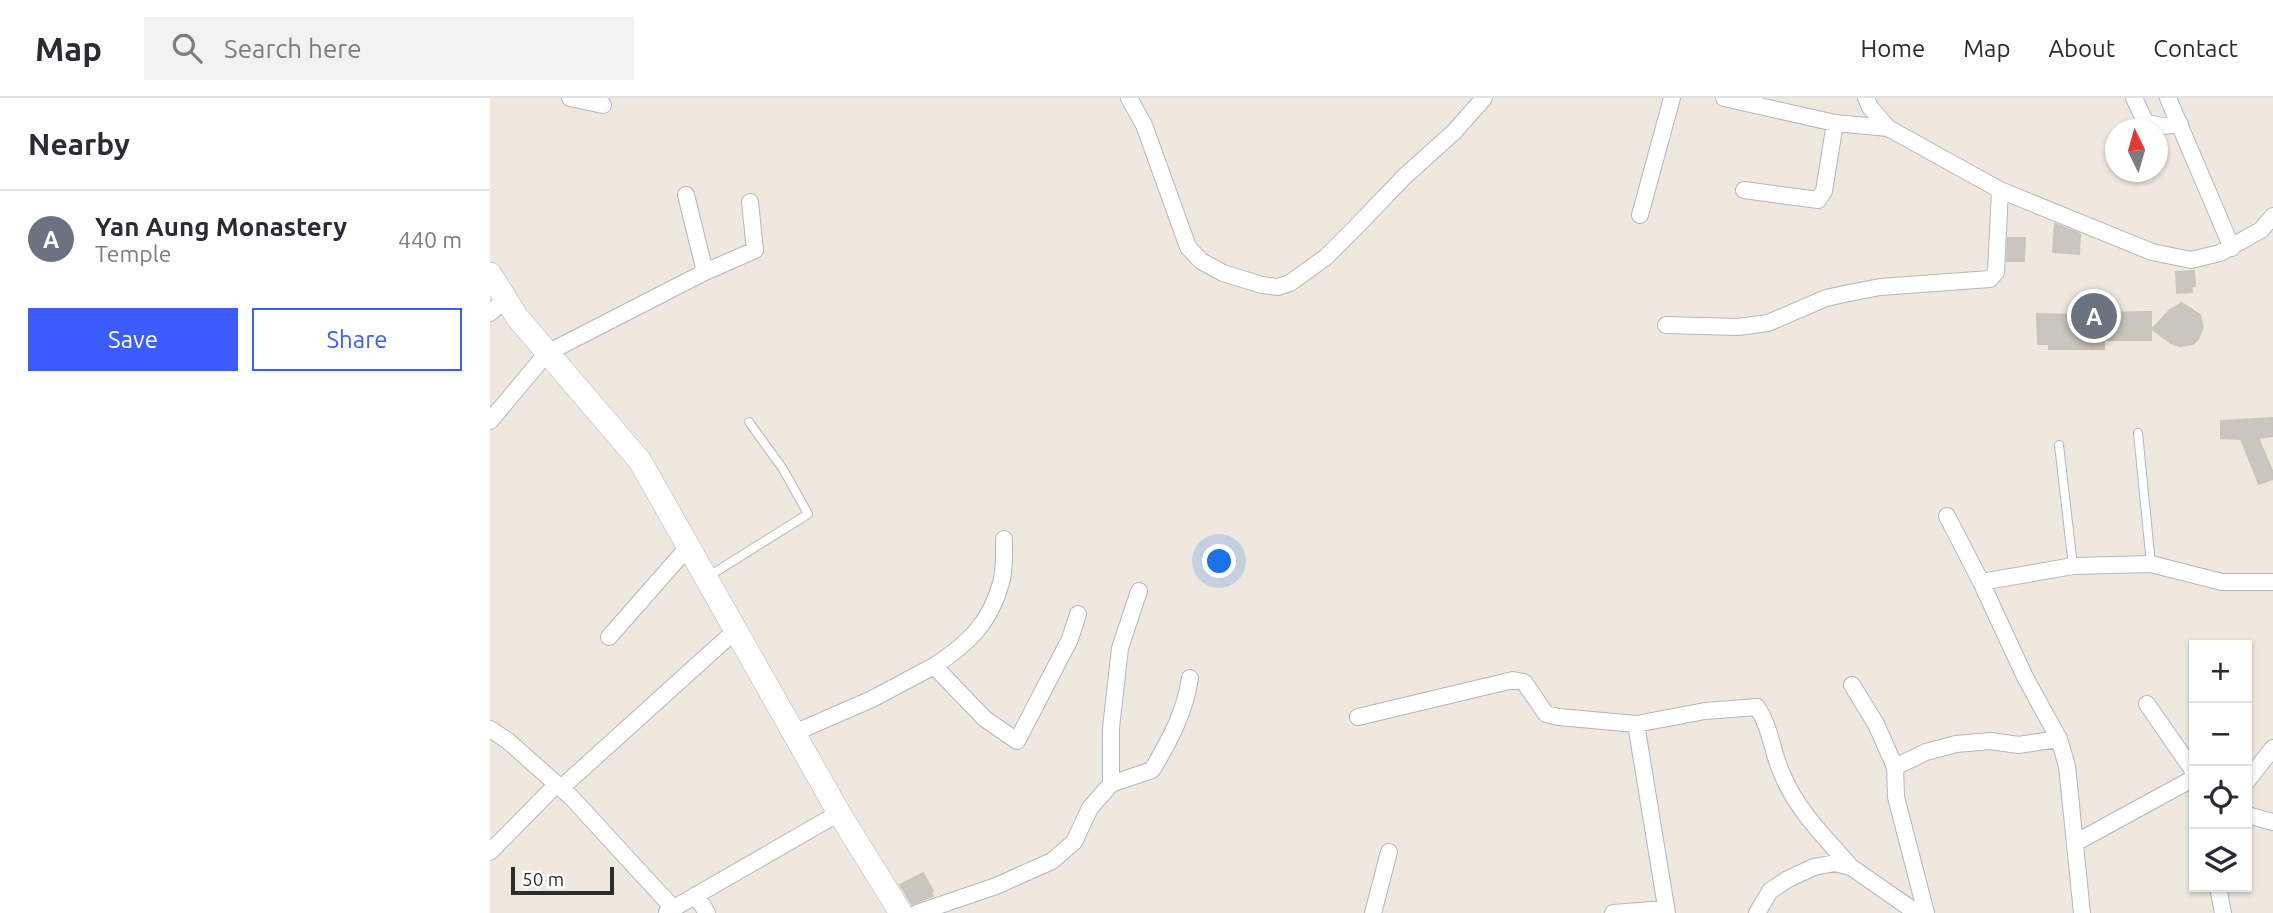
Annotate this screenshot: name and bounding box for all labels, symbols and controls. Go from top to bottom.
search box [144,17,634,80]
icon: search [168,29,206,67]
text: Map [35,30,102,67]
text: Search here [224,34,362,63]
text: Home [1860,35,1925,62]
text: Map [1963,35,2010,62]
text: About [2048,35,2115,62]
text: Contact [2153,35,2238,62]
north arrow [2105,119,2168,182]
text: Nearby [28,127,130,161]
text: Yan Aung Monastery [95,212,347,241]
text: A [43,227,59,252]
text: 440 m [398,227,462,252]
text: Temple [95,241,171,266]
pin: A [2071,290,2117,342]
button: Save [28,308,238,371]
button: Share [252,308,462,371]
your location [1202,544,1236,578]
map controls [2189,640,2252,892]
button: + [2189,640,2252,703]
button: − [2189,703,2252,766]
button: locate [2189,766,2252,829]
button: layers [2189,829,2252,892]
scale bar [511,864,614,896]
text: 50 m [522,868,564,890]

